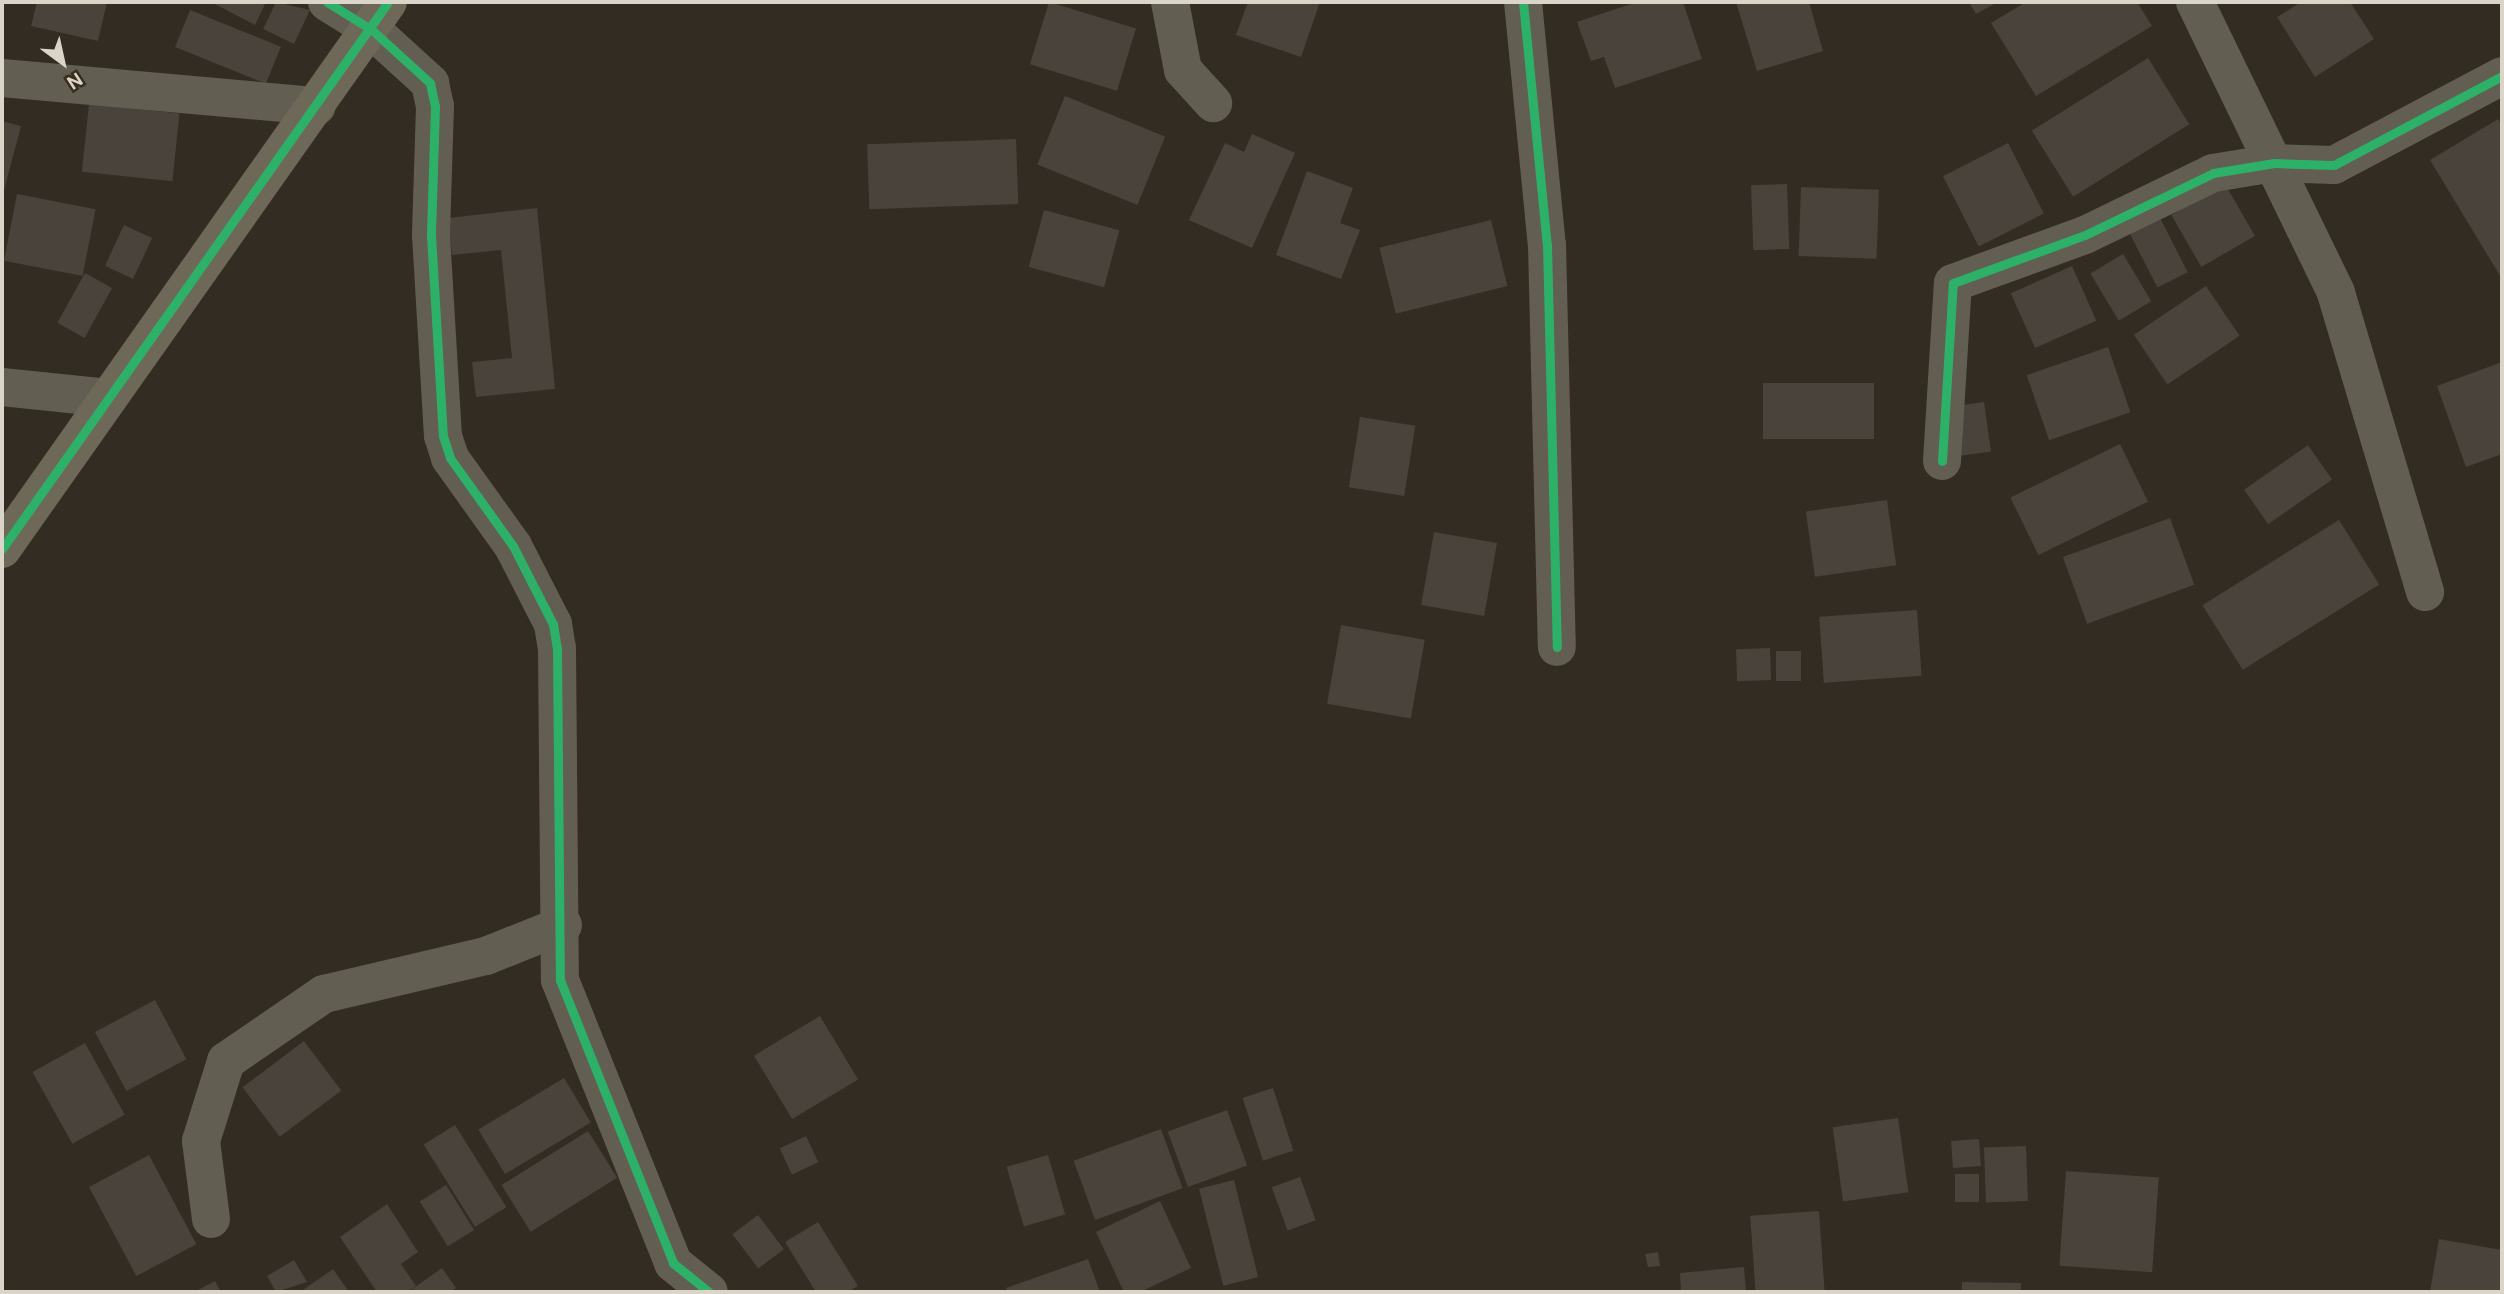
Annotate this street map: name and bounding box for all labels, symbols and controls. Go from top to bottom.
north arrow [28,28,98,98]
text: N [62,67,87,95]

